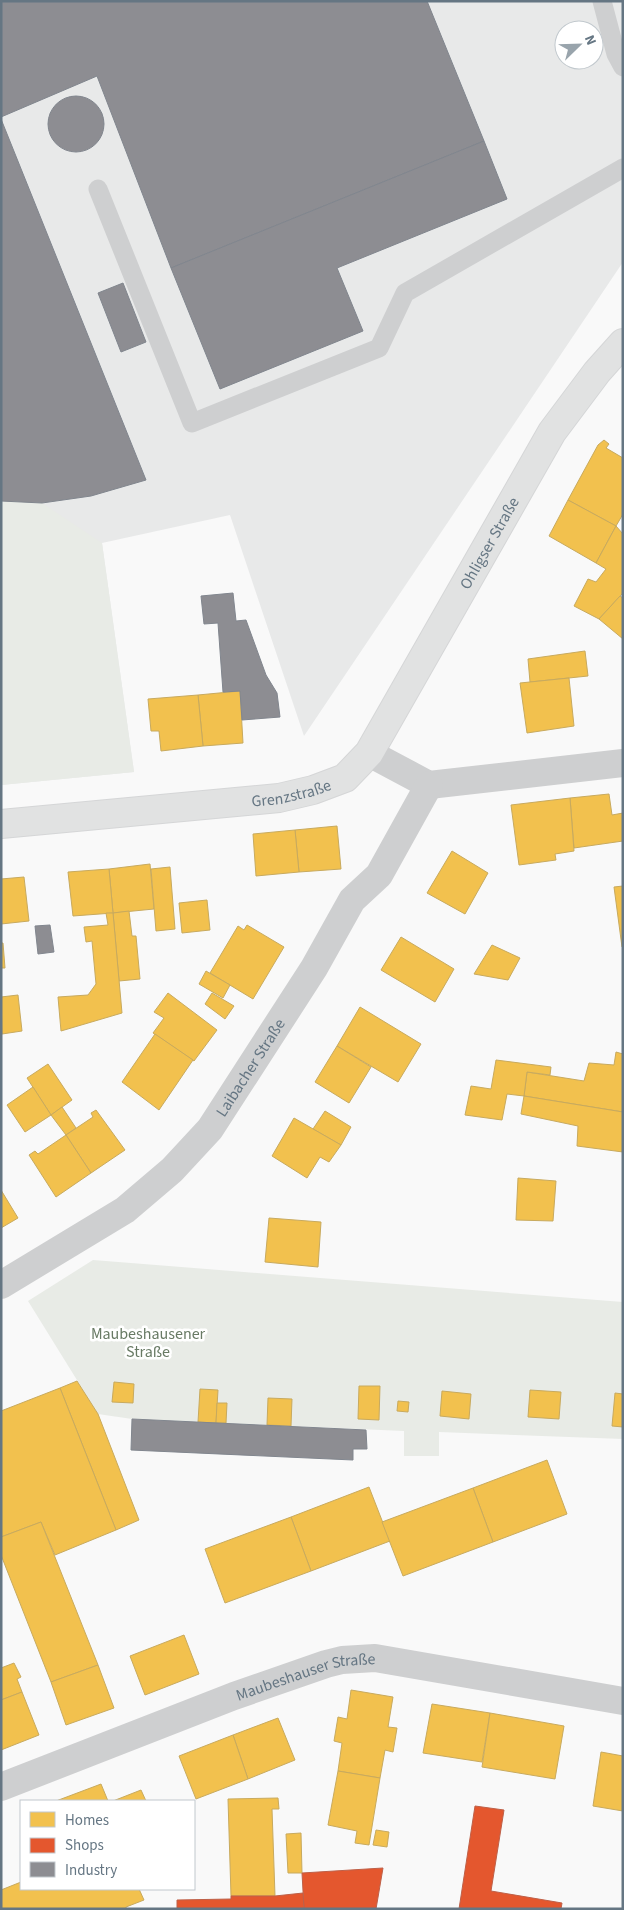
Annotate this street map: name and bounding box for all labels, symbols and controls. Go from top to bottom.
north arrow [554,20,604,70]
text: N [579,32,601,49]
street label: Ohligser Straße [455,493,525,593]
street label: Grenzstraße [250,774,334,813]
street label: Laibacher Straße [211,1014,291,1121]
park label: Maubeshausener Straße [91,1323,206,1363]
street label: Maubeshauser Straße [233,1648,376,1707]
legend [20,1800,195,1890]
text: Homes [65,1810,109,1831]
text: Shops [65,1835,104,1856]
text: Industry [65,1860,117,1881]

